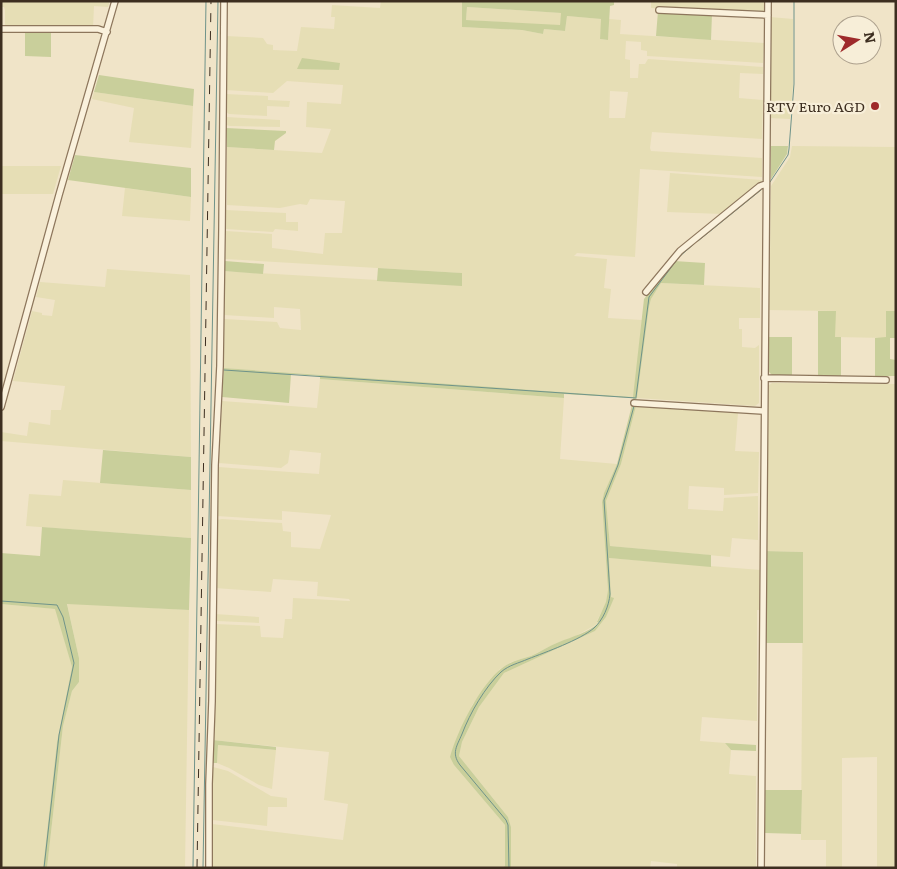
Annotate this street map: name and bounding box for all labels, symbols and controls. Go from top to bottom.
north arrow [832,15,882,65]
text: N [860,30,882,45]
place label: RTV Euro AGD [766,96,865,116]
marker: RTV Euro AGD [869,100,881,112]

